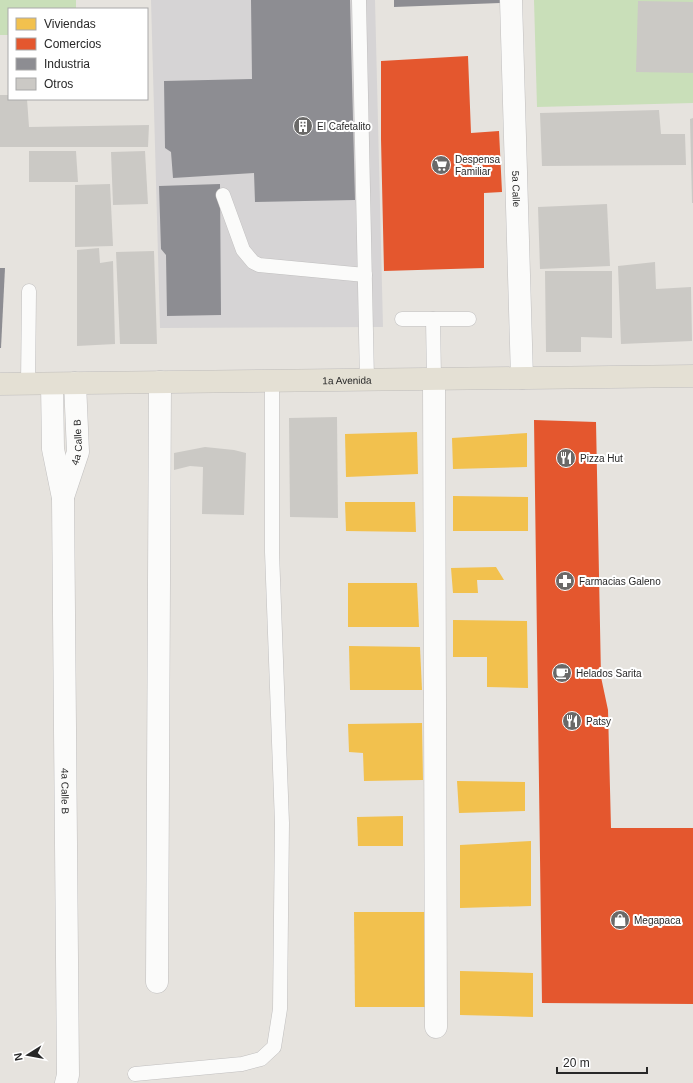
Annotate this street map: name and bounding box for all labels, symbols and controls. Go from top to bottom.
legend [8,8,148,100]
text: Viviendas [44,17,96,31]
text: Comercios [44,37,101,51]
text: Industria [44,57,90,71]
text: Otros [44,77,73,91]
building icon: El Cafetalito [292,115,314,137]
place label: El Cafetalito [317,121,371,132]
supermarket icon: Despensa Familiar [430,154,452,176]
place label: Despensa Familiar [455,154,500,177]
street label: 5a Calle [510,170,522,208]
street label: 1a Avenida [322,375,372,386]
street label: 4a Calle B [69,419,84,467]
restaurant icon: Pizza Hut [555,447,577,469]
place label: Pizza Hut [580,453,623,464]
pharmacy icon: Farmacias Galeno [554,570,576,592]
place label: Farmacias Galeno [579,576,661,587]
cafe icon: Helados Sarita [551,662,573,684]
place label: Helados Sarita [576,668,642,679]
restaurant icon: Patsy [561,710,583,732]
place label: Patsy [586,716,611,727]
street label: 4a Calle B [59,768,71,814]
shop icon: Megapaca [609,909,631,931]
place label: Megapaca [634,915,681,926]
north arrow [8,1035,48,1075]
scale bar [557,1049,647,1075]
text: N [12,1052,25,1062]
text: 20 m [563,1056,590,1070]

